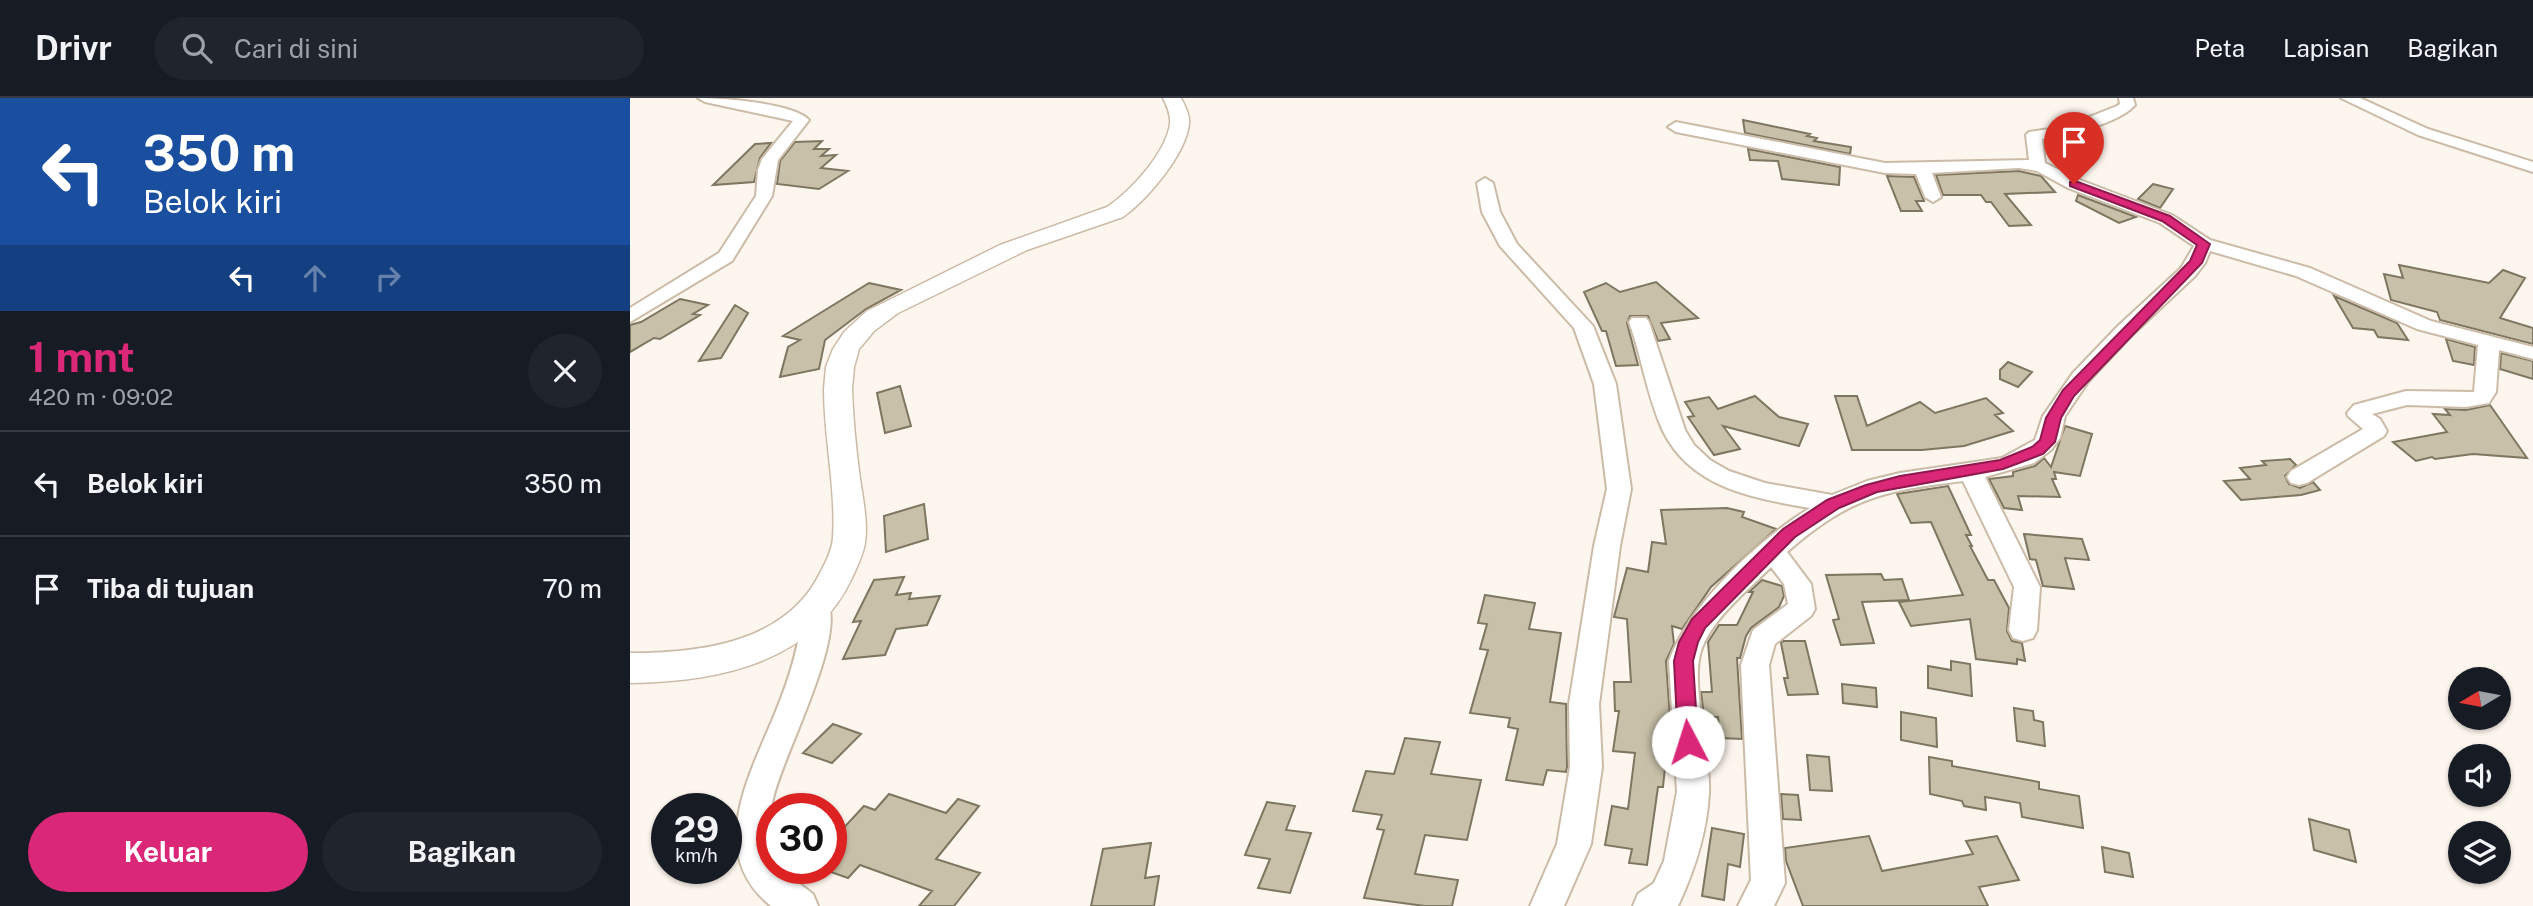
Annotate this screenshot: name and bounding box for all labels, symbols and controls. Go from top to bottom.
search box [154,17,644,80]
text: Drivr [35,29,112,67]
icon: search [178,29,216,67]
text: Cari di sini [234,33,358,64]
text: Peta [2194,34,2245,62]
text: Lapisan [2283,34,2369,62]
text: Bagikan [2407,34,2498,62]
pin [2044,112,2104,184]
icon: arrive [2055,123,2093,161]
text: 350 m [143,124,295,182]
icon: left [28,126,119,217]
text: Belok kiri [143,183,282,220]
icon: left [223,259,261,297]
icon: ahead [296,259,334,297]
icon: right [369,259,407,297]
text: 1 mnt [28,332,135,381]
button: close [528,334,602,408]
text: 420 m · 09:02 [28,383,173,410]
icon: left [28,465,66,503]
text: Belok kiri [87,468,203,499]
text: 350 m [524,468,602,499]
icon: arrive [28,570,66,608]
text: Tiba di tujuan [87,573,254,604]
text: 70 m [542,573,602,604]
north arrow [2448,667,2511,730]
map controls [2448,667,2511,884]
position arrow [1651,705,1725,779]
button: sound [2448,744,2511,807]
speed limit sign: 30 [756,793,847,884]
text: 29 [674,809,719,850]
button: Keluar [28,812,308,892]
button: Bagikan [322,812,602,892]
button: layers [2448,821,2511,884]
text: km/h [675,845,718,866]

